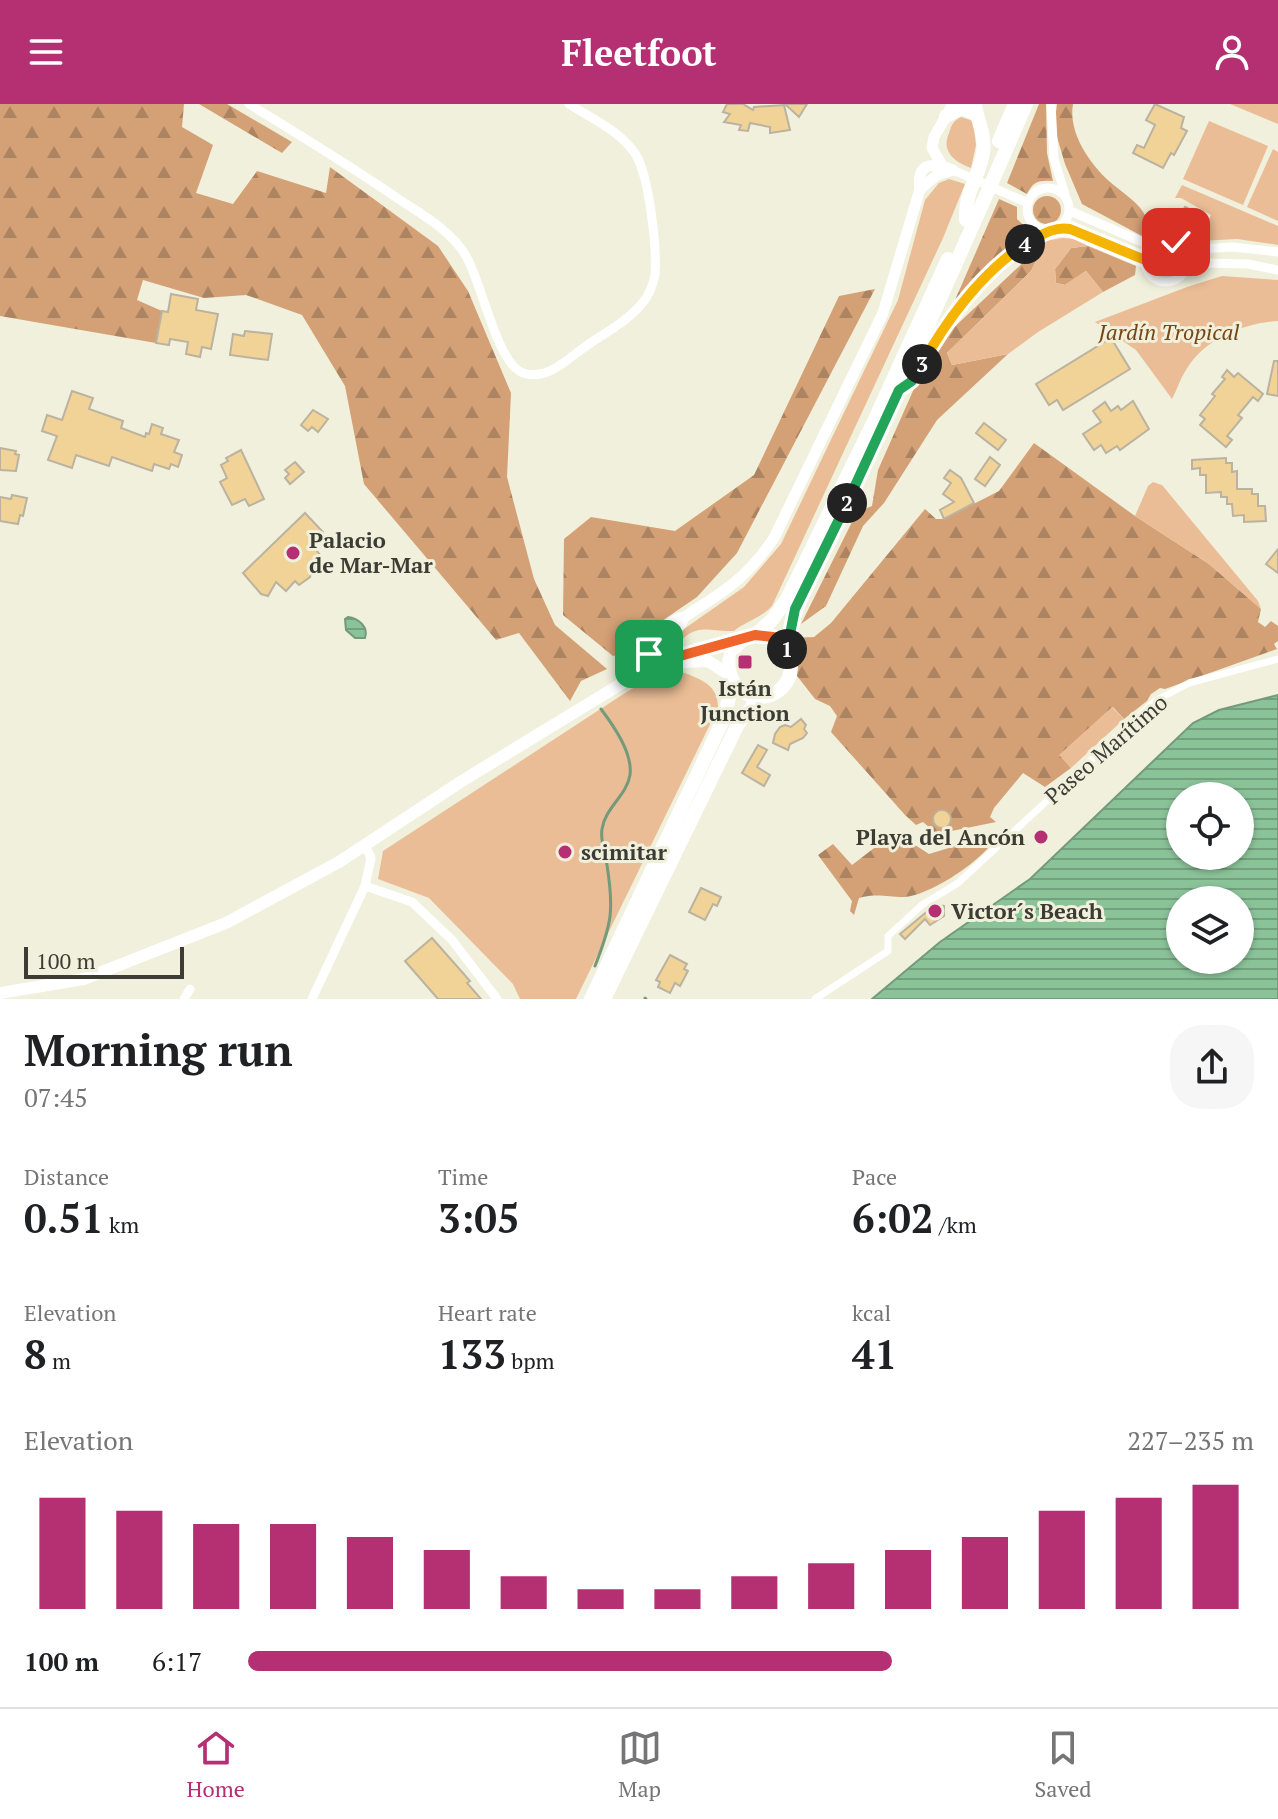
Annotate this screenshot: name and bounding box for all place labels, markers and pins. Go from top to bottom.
pin [1142,208,1210,276]
pin: 4 [1005,224,1045,264]
pin: 3 [902,344,942,384]
pin: 2 [827,483,867,523]
place label: Palacio de Mar-Mar [309,525,433,579]
marker: Palacio de Mar-Mar [284,544,302,562]
pin [615,620,683,688]
pin: 1 [767,629,807,669]
marker: Istán Junction [736,653,754,671]
place label: Istán Junction [700,673,790,727]
place label: Playa del Ancón [856,822,1025,851]
marker: Playa del Ancón [1032,828,1050,846]
place label: scimitar [581,837,668,866]
marker: scimitar [556,843,574,861]
place label: Victor´s Beach [951,896,1103,925]
marker: Victor´s Beach [926,902,944,920]

